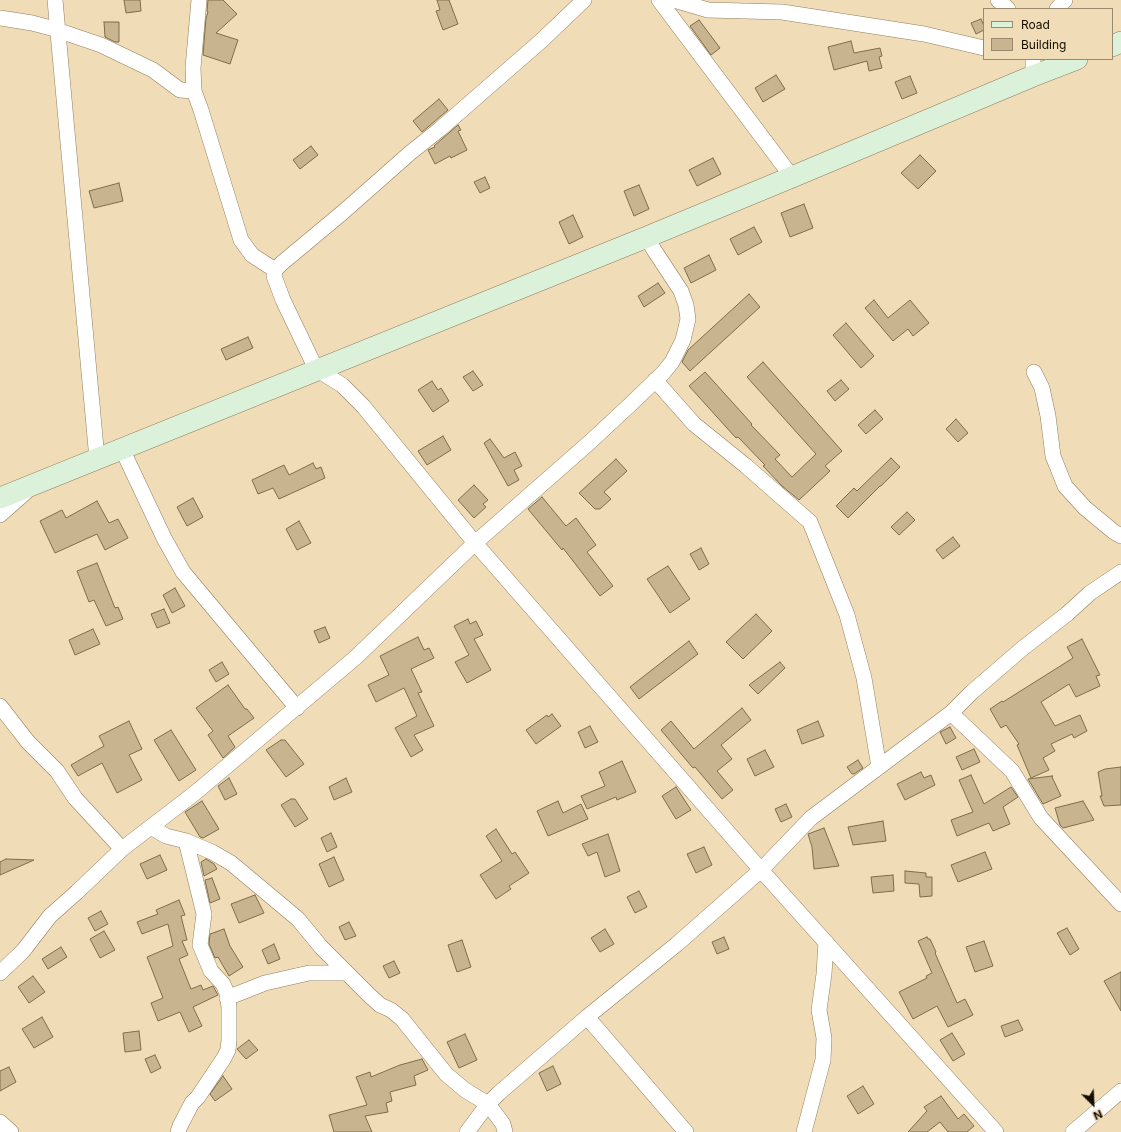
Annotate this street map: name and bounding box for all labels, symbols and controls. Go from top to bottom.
legend [983,8,1113,60]
text: Road [1021,17,1050,32]
text: Building [1021,37,1066,52]
north arrow [1073,1084,1113,1124]
text: N [1091,1107,1105,1123]

